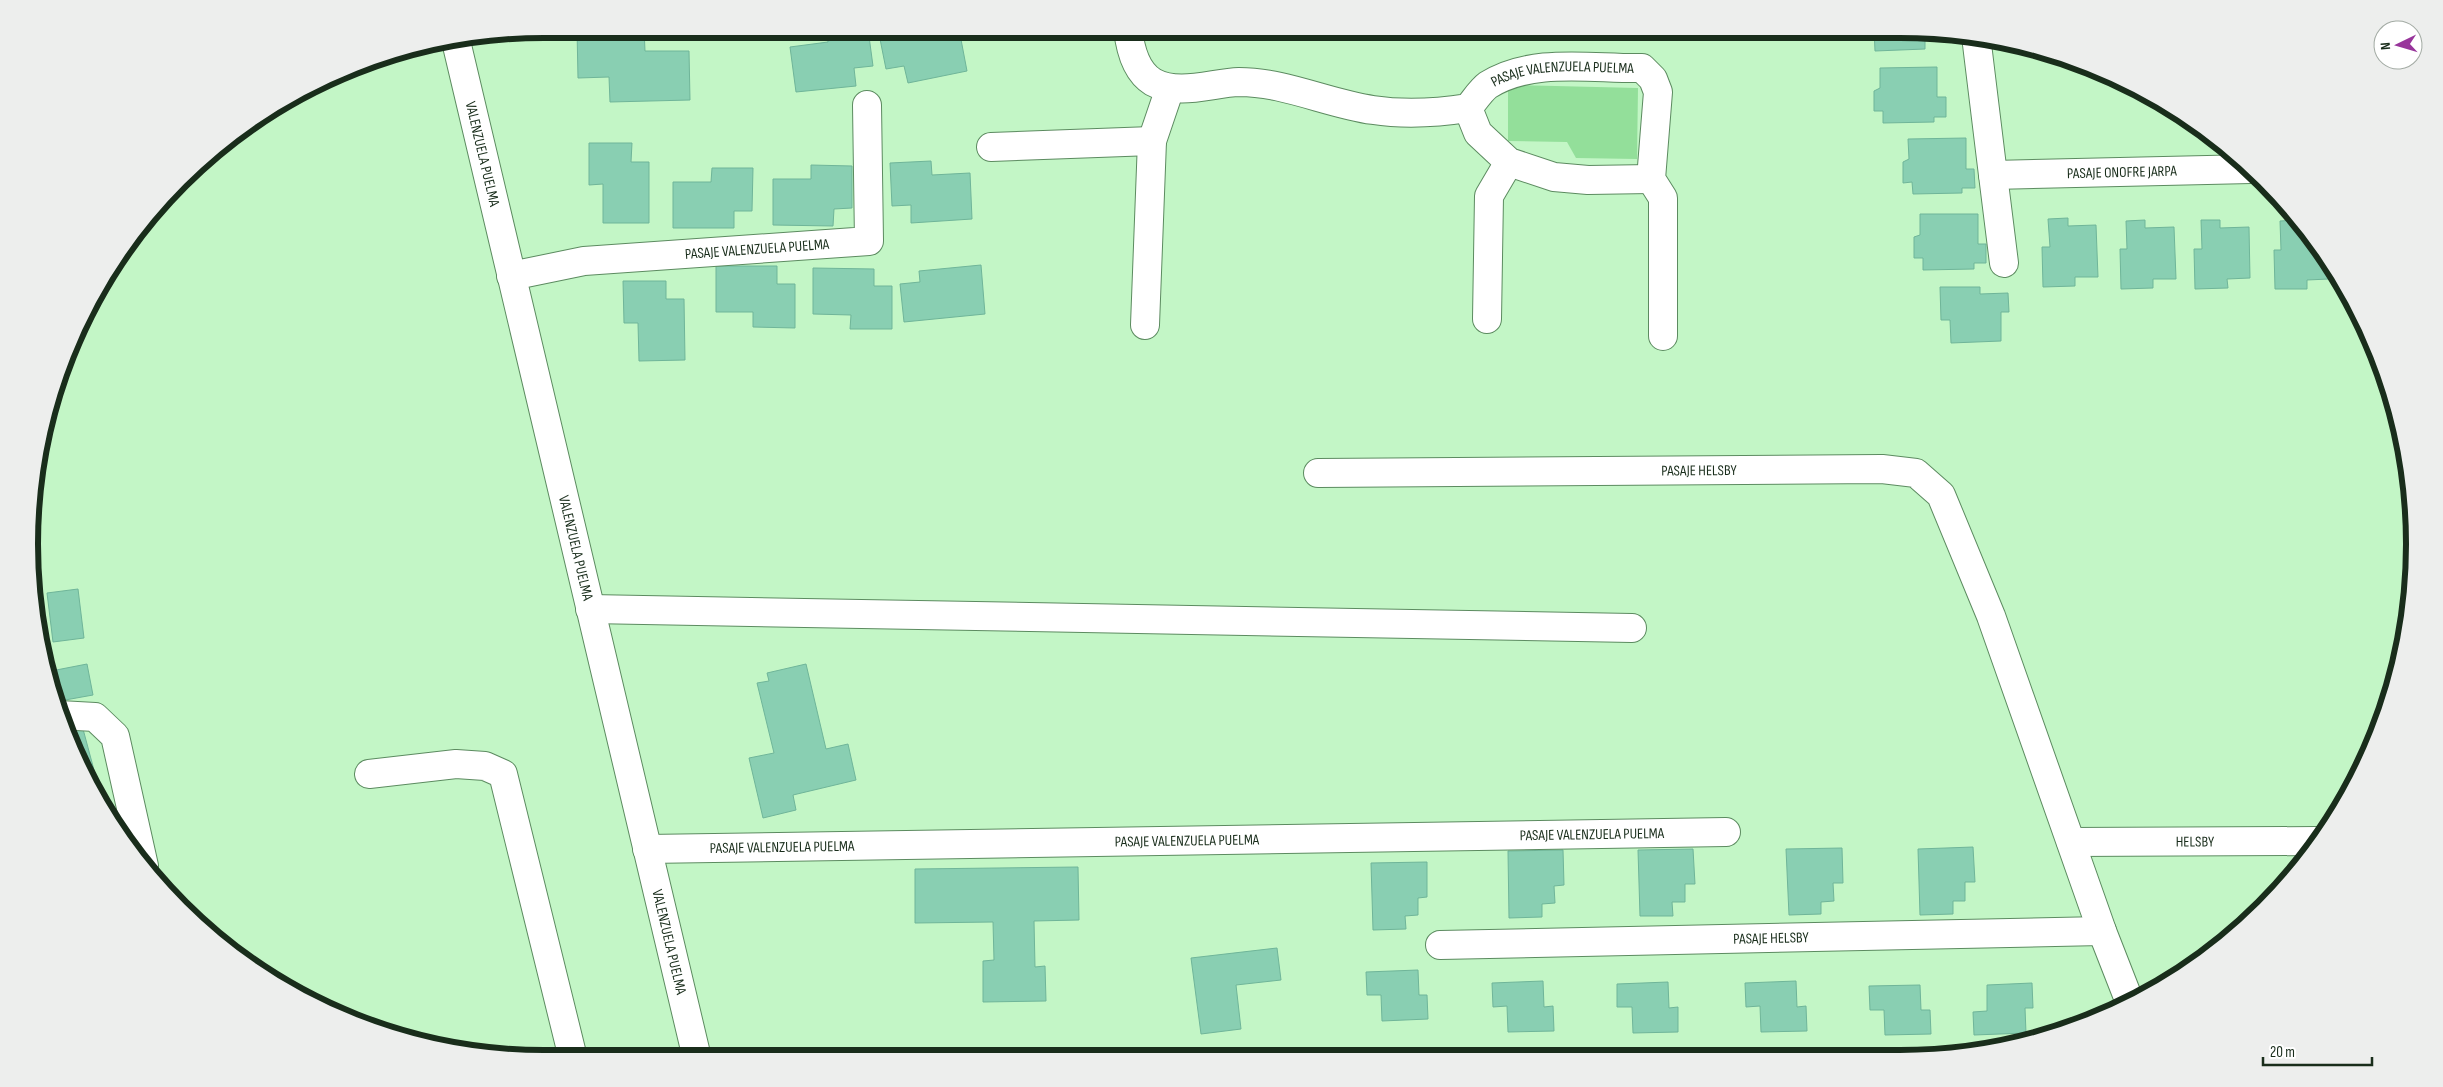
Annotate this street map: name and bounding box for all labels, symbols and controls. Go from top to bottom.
north arrow [2373,20,2423,70]
text: N [2377,42,2394,51]
street label: PASAJE VALENZUELA PUELMA [1487,57,1635,91]
street label: VALENZUELA PUELMA [461,99,504,209]
street label: PASAJE ONOFRE JARPA [2067,161,2178,183]
street label: PASAJE VALENZUELA PUELMA [684,234,830,263]
street label: PASAJE HELSBY [1661,461,1738,480]
street label: VALENZUELA PUELMA [554,493,598,603]
street label: PASAJE VALENZUELA PUELMA [1519,823,1665,845]
street label: PASAJE VALENZUELA PUELMA [1115,830,1260,851]
street label: HELSBY [2176,832,2215,851]
street label: PASAJE VALENZUELA PUELMA [710,836,855,858]
street label: VALENZUELA PUELMA [648,887,691,997]
street label: PASAJE HELSBY [1733,928,1810,948]
scale bar [2263,1034,2372,1066]
text: 20 m [2270,1043,2295,1062]

